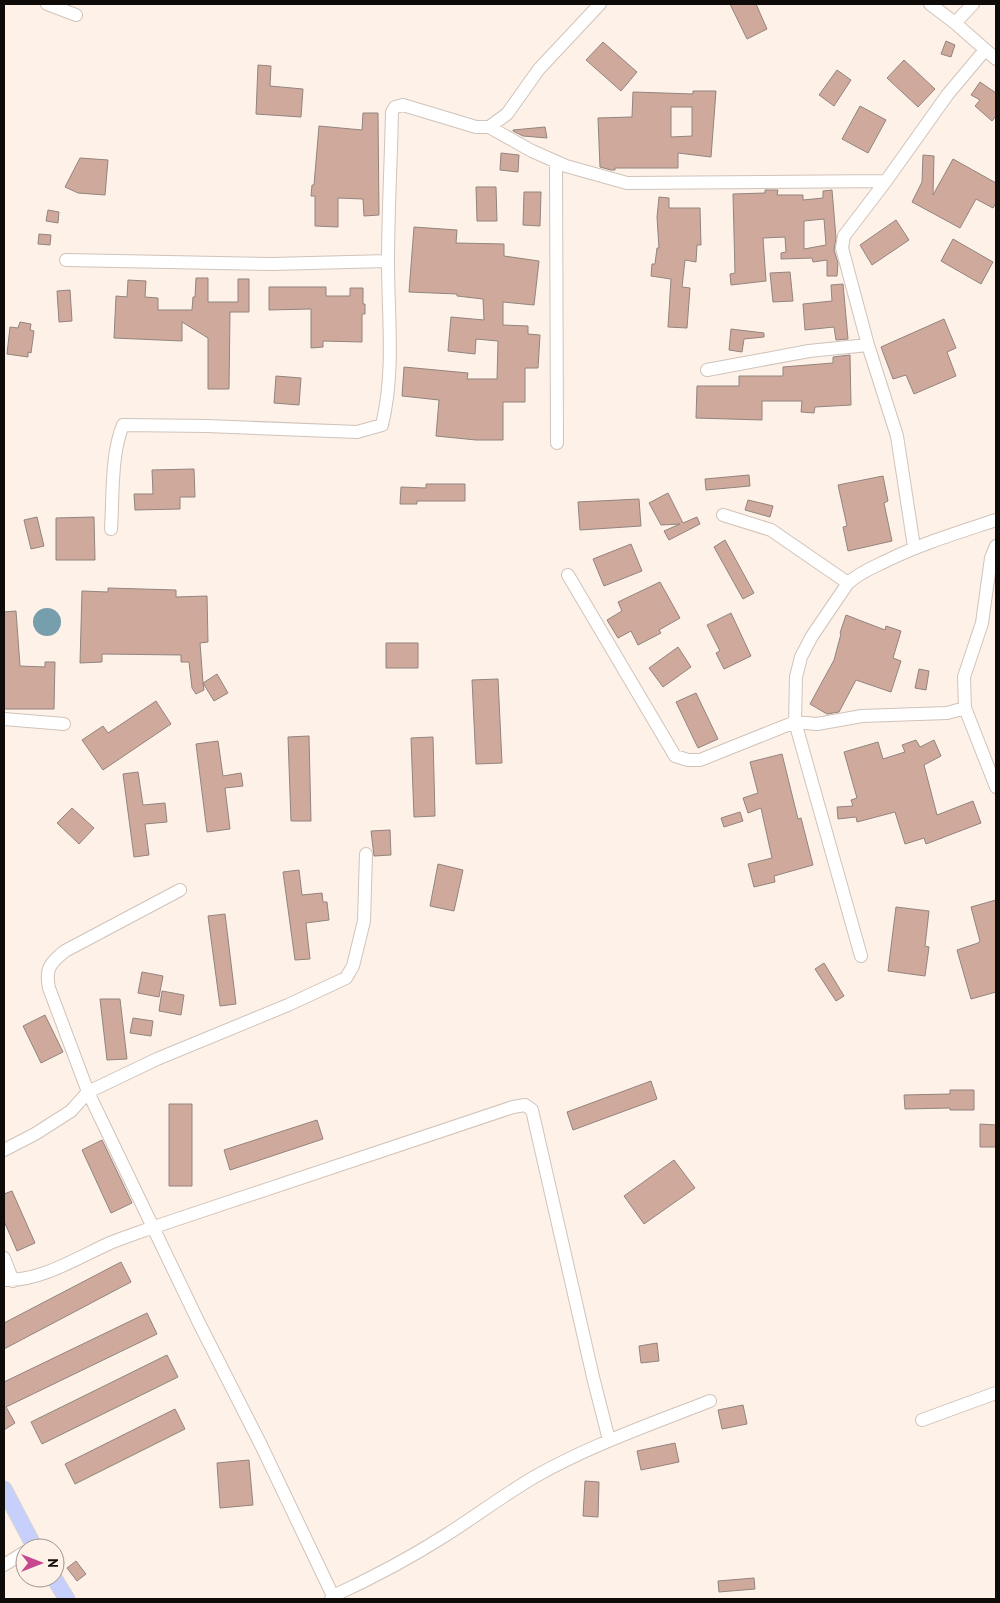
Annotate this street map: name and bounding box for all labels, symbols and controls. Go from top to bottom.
north arrow [15,1538,65,1588]
text: N [44,1558,62,1568]

